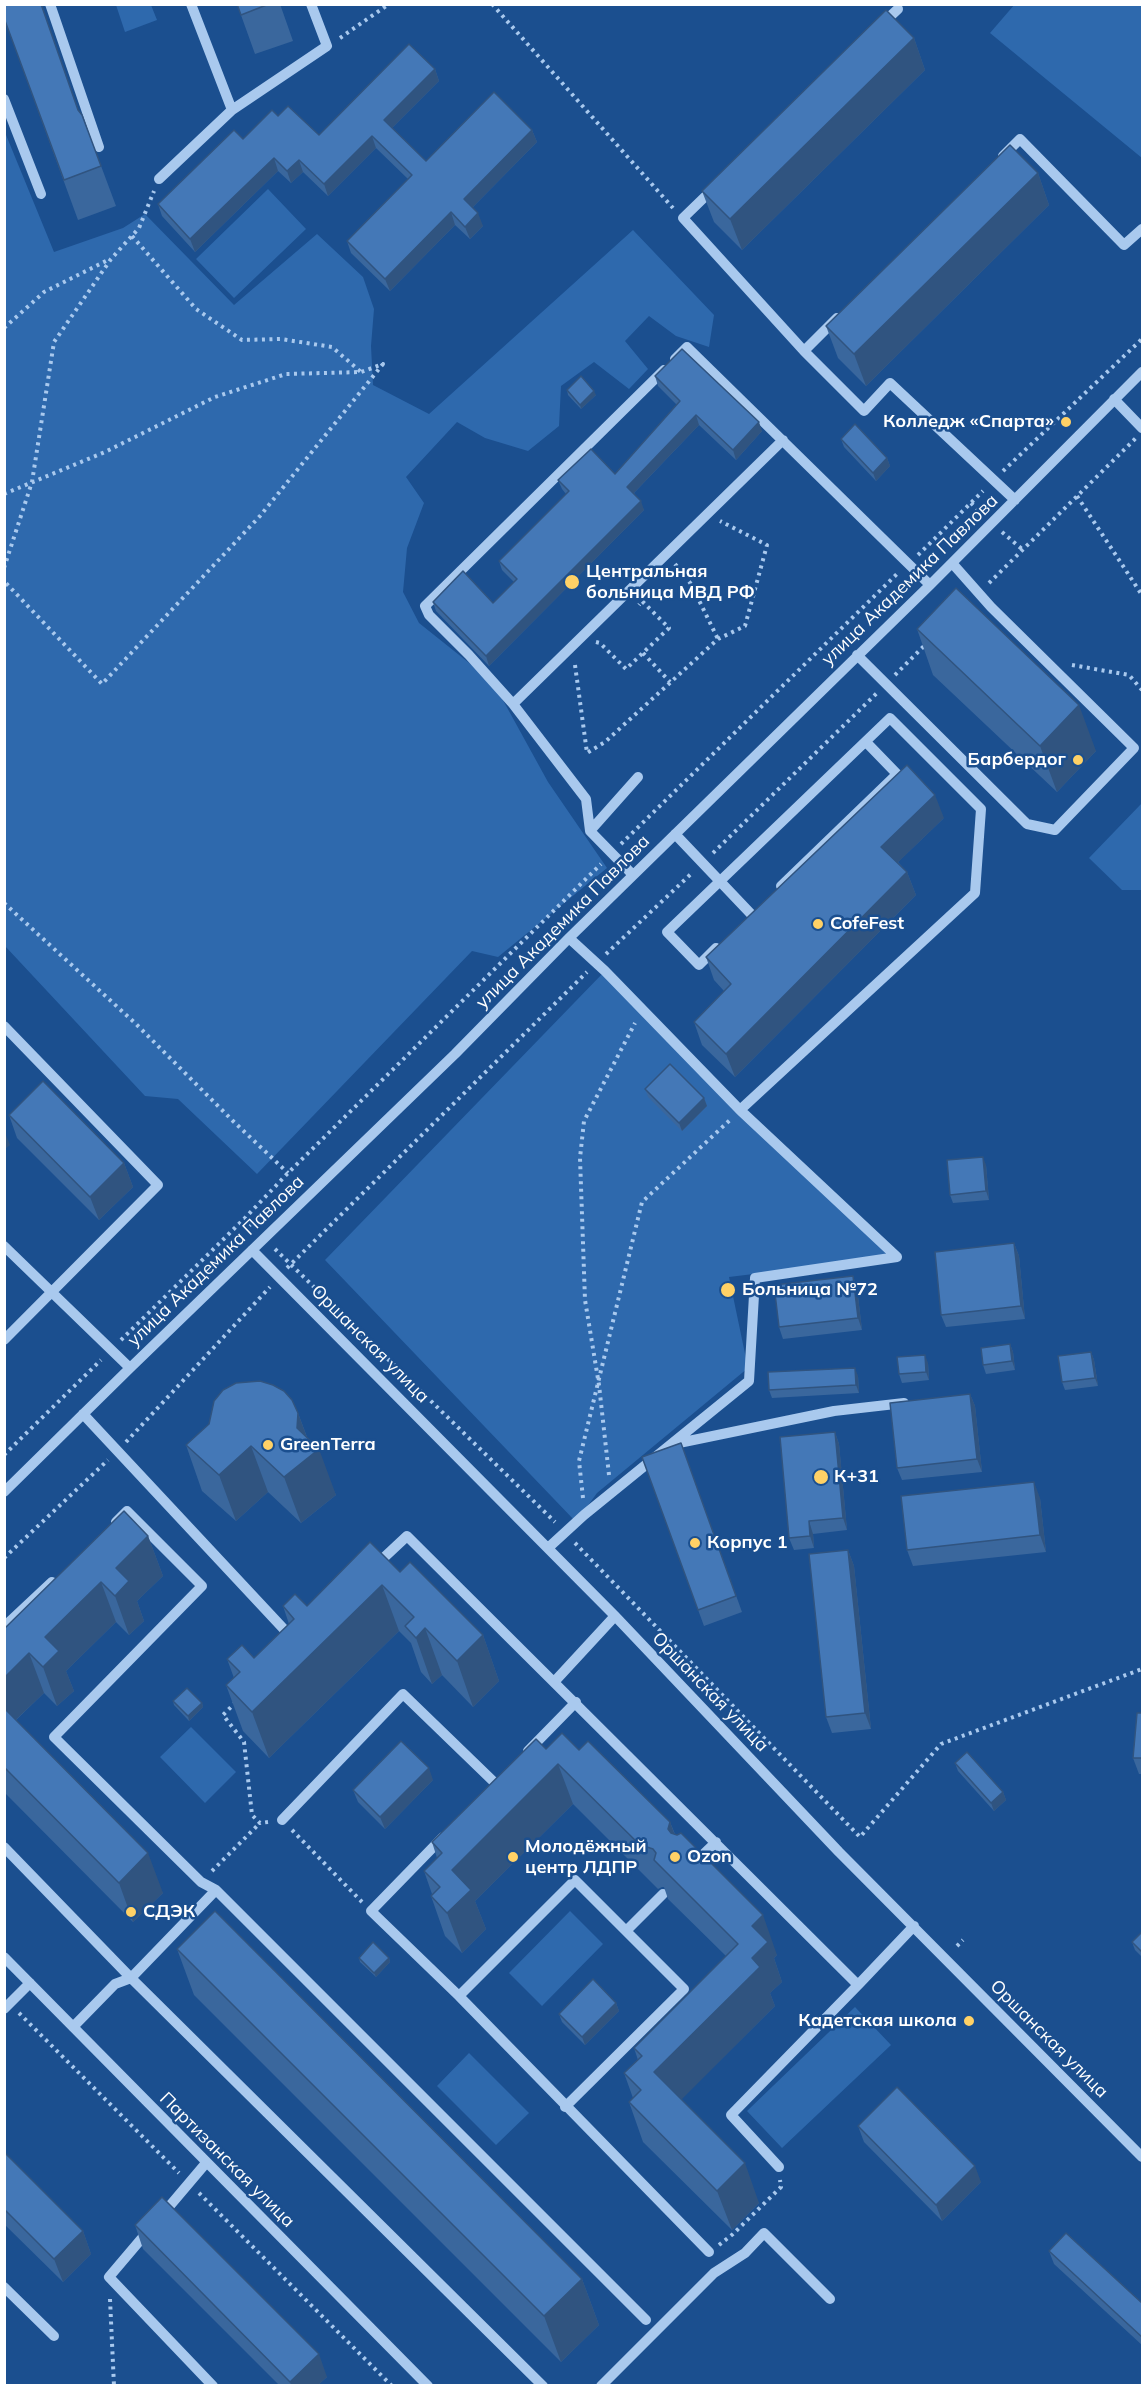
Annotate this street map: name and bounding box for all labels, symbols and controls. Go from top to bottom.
place label: Колледж «Спарта» [883,411,1054,433]
marker: Колледж «Спарта» [1059,415,1073,429]
street label: улица Академика Павлова [817,490,1003,670]
place label: Центральная больница МВД РФ [586,561,755,604]
marker: Центральная больница МВД РФ [563,573,581,591]
place label: Барбердог [968,749,1066,771]
marker: Барбердог [1071,753,1085,767]
street label: улица Академика Павлова [472,831,654,1013]
place label: CofeFest [830,913,904,935]
marker: CofeFest [811,917,825,931]
street label: улица Академика Павлова [123,1171,309,1351]
place label: Больница №72 [742,1279,878,1301]
street label: Оршанская улица [306,1280,434,1408]
marker: Больница №72 [719,1281,737,1299]
place label: GreenTerra [280,1434,376,1456]
marker: GreenTerra [261,1438,275,1452]
place label: К+31 [834,1466,879,1488]
marker: К+31 [812,1468,830,1486]
place label: Корпус 1 [707,1532,788,1554]
marker: Корпус 1 [688,1536,702,1550]
street label: Оршанская улица [647,1628,773,1756]
place label: Молодёжный центр ЛДПР [525,1836,646,1878]
place label: Ozon [687,1846,732,1868]
marker: Молодёжный центр ЛДПР [506,1850,520,1864]
marker: Ozon [668,1850,682,1864]
place label: СДЭК [143,1901,195,1923]
marker: СДЭК [124,1905,138,1919]
street label: Оршанская улица [985,1975,1113,2103]
place label: Кадетская школа [798,2010,957,2032]
marker: Кадетская школа [962,2014,976,2028]
street label: Партизанская улица [155,2088,299,2232]

